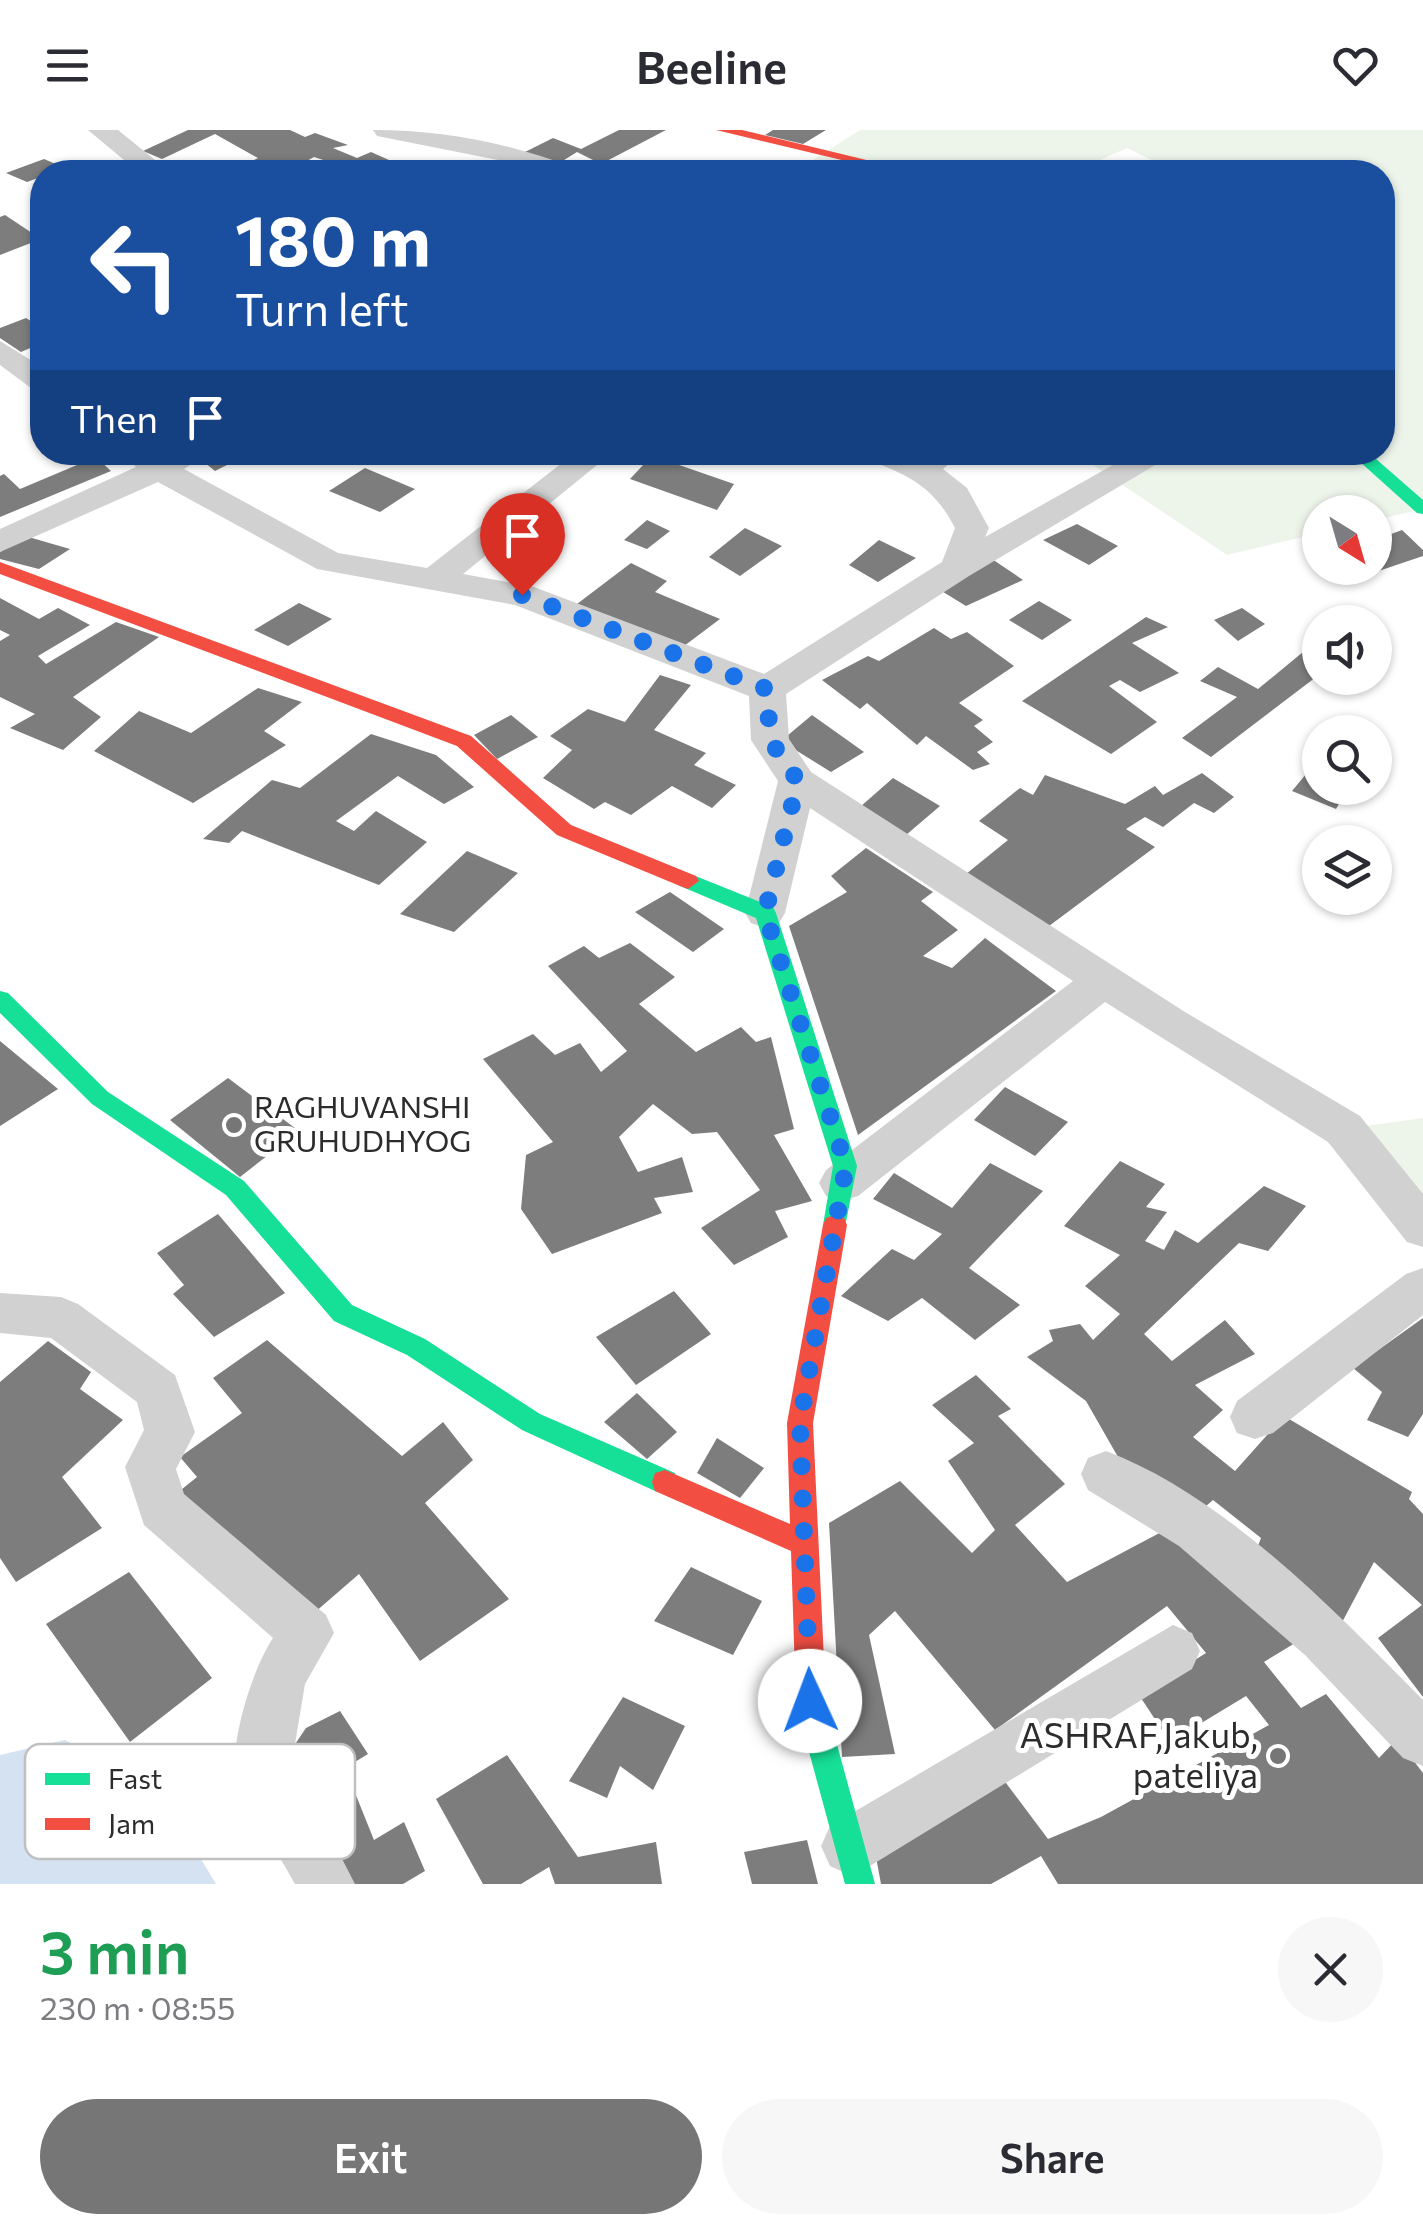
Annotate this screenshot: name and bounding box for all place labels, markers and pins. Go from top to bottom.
pin [480,493,565,596]
place label: RAGHUVANSHI GRUHUDHYOG [254,1087,471,1158]
marker: RAGHUVANSHI GRUHUDHYOG [223,1114,245,1136]
place label: ASHRAF,Jakub, pateliya [1019,1712,1258,1795]
marker: ASHRAF,Jakub, pateliya [1267,1745,1289,1767]

